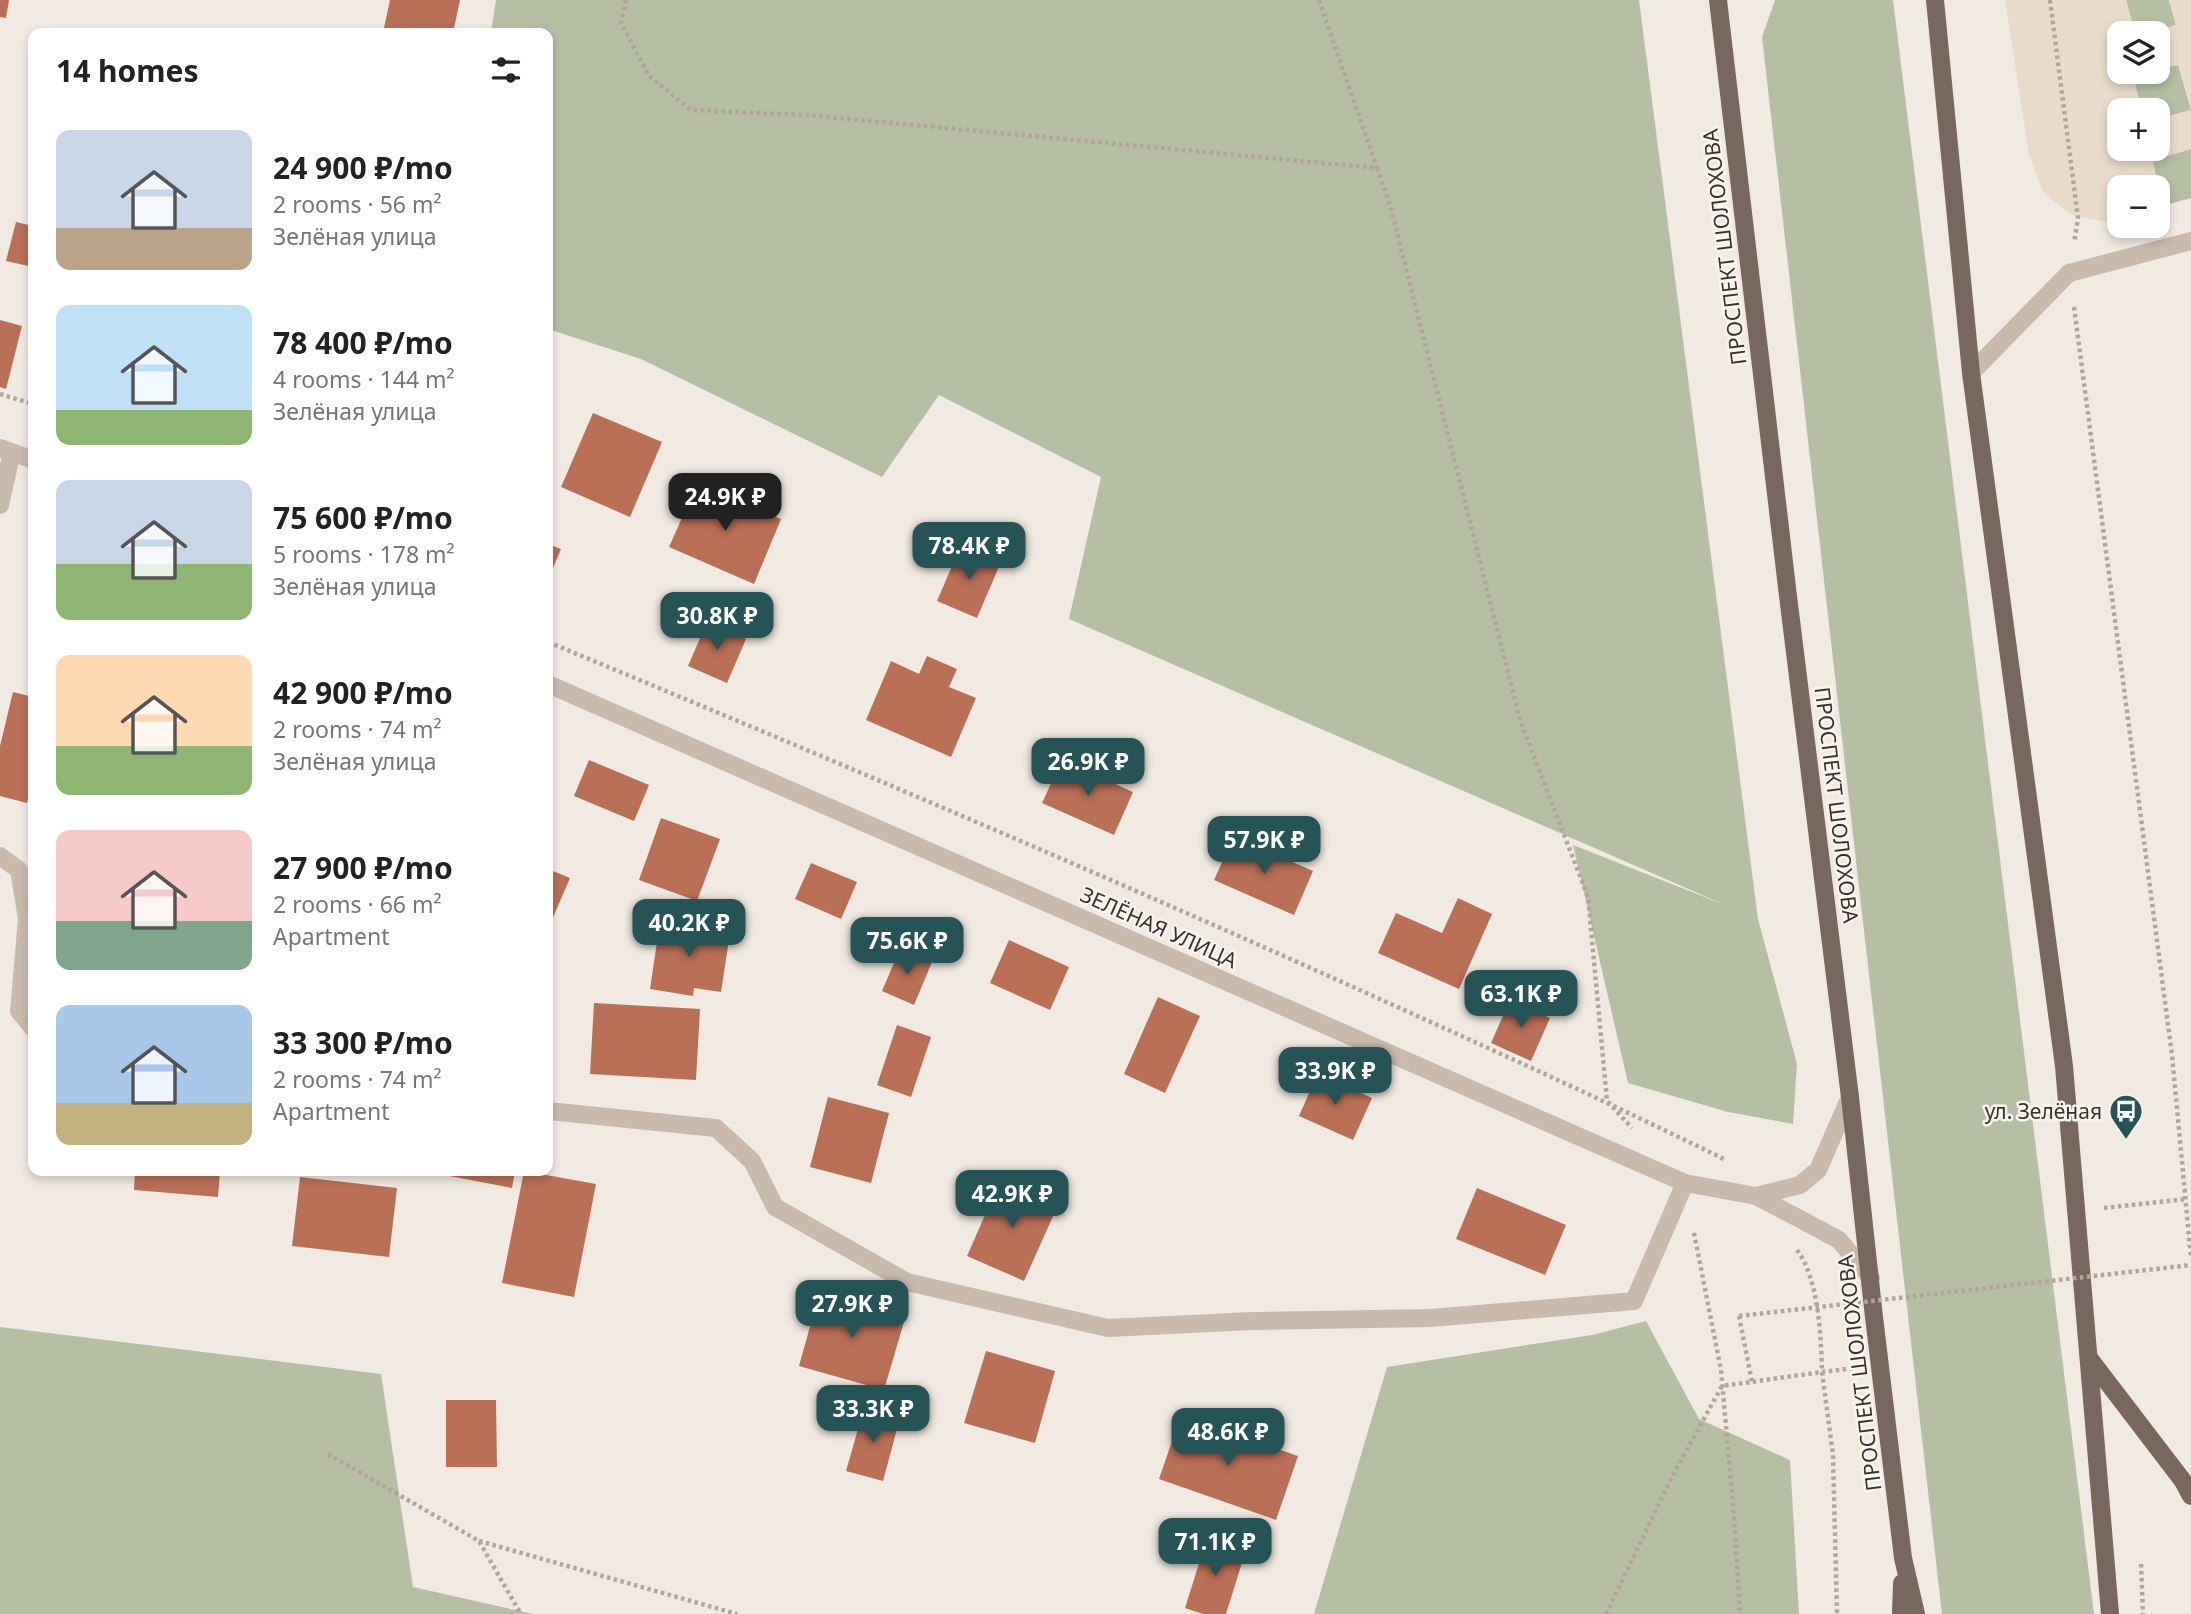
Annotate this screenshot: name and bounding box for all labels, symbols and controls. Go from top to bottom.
map controls [2107,21,2170,238]
button: layers [2107,21,2170,84]
text: 14 homes [56,50,199,91]
icon: filters [487,51,525,89]
button: + [2107,98,2170,161]
street label: ПРОСПЕКТ ШОЛОХОВА [1696,127,1752,367]
text: 24 900 ₽/mo [273,147,453,188]
icon: home [112,158,196,242]
button: − [2107,175,2170,238]
text: 2 rooms · 56 m² [273,188,442,220]
text: Зелёная улица [273,220,436,252]
text: 78 400 ₽/mo [273,322,453,363]
icon: home [112,333,196,417]
text: 4 rooms · 144 m² [273,363,455,395]
text: Зелёная улица [273,395,436,427]
pin: 24.9K ₽ [660,474,790,533]
text: 24.9K ₽ [685,480,765,512]
text: 75 600 ₽/mo [273,497,453,538]
icon: home [112,508,196,592]
pin: 78.4K ₽ [904,522,1034,582]
text: 78.4K ₽ [929,529,1009,561]
text: 5 rooms · 178 m² [273,538,455,570]
text: Зелёная улица [273,570,436,602]
pin: 30.8K ₽ [652,592,782,652]
text: 30.8K ₽ [677,599,757,631]
text: 42 900 ₽/mo [273,672,453,713]
icon: home [112,683,196,767]
street label: ПРОСПЕКТ ШОЛОХОВА [1809,685,1865,925]
text: 2 rooms · 74 m² [273,713,442,745]
pin: 26.9K ₽ [1023,738,1153,798]
text: Зелёная улица [273,745,436,777]
text: 26.9K ₽ [1048,745,1128,777]
pin: 57.9K ₽ [1199,816,1329,876]
text: 57.9K ₽ [1224,823,1304,855]
text: 27 900 ₽/mo [273,847,453,888]
icon: home [112,858,196,942]
street label: ЗЕЛЁНАЯ УЛИЦА [1076,880,1242,974]
text: 2 rooms · 66 m² [273,888,442,920]
pin: 40.2K ₽ [624,900,754,959]
text: 40.2K ₽ [649,906,729,938]
pin: 75.6K ₽ [842,918,972,977]
text: Apartment [273,920,390,952]
text: 75.6K ₽ [867,924,947,956]
pin: 63.1K ₽ [1456,970,1586,1030]
text: 63.1K ₽ [1481,977,1561,1009]
text: 33 300 ₽/mo [273,1022,453,1063]
icon: home [112,1033,196,1117]
pin: 33.9K ₽ [1270,1048,1400,1107]
text: 33.9K ₽ [1295,1054,1375,1086]
text: 2 rooms · 74 m² [273,1063,442,1095]
bus stop icon: ул. Зелёная [2107,1092,2145,1141]
text: Apartment [273,1095,390,1127]
place label: ул. Зелёная [1985,1097,2102,1125]
pin: 42.9K ₽ [947,1170,1077,1230]
text: 42.9K ₽ [972,1177,1052,1209]
street label: ПРОСПЕКТ ШОЛОХОВА [1831,1253,1887,1493]
pin: 27.9K ₽ [787,1280,917,1340]
text: 27.9K ₽ [812,1287,892,1319]
pin: 33.3K ₽ [808,1386,938,1445]
text: 33.3K ₽ [833,1392,913,1424]
pin: 48.6K ₽ [1163,1408,1293,1468]
text: 48.6K ₽ [1188,1415,1268,1447]
pin: 71.1K ₽ [1150,1518,1280,1578]
text: 71.1K ₽ [1175,1525,1255,1557]

